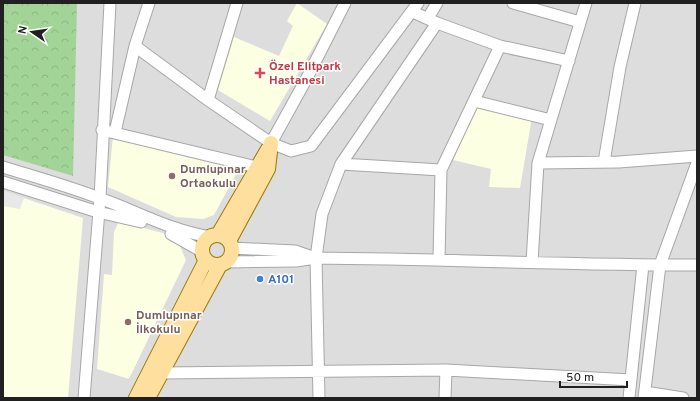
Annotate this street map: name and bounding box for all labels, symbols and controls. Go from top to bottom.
north arrow [12,12,52,52]
text: N [16,25,31,35]
place label: Özel Elitpark Hastanesi [269,59,341,89]
marker: Özel Elitpark Hastanesi [254,67,266,79]
place label: Dumlupınar Ortaokulu [180,162,246,192]
marker: Dumlupınar Ortaokulu [167,171,177,181]
place label: A101 [268,272,294,288]
marker: A101 [255,274,265,284]
place label: Dumlupınar İlkokulu [136,308,202,338]
marker: Dumlupınar İlkokulu [123,317,133,327]
scale bar [560,363,627,389]
text: 50 m [566,370,594,386]

